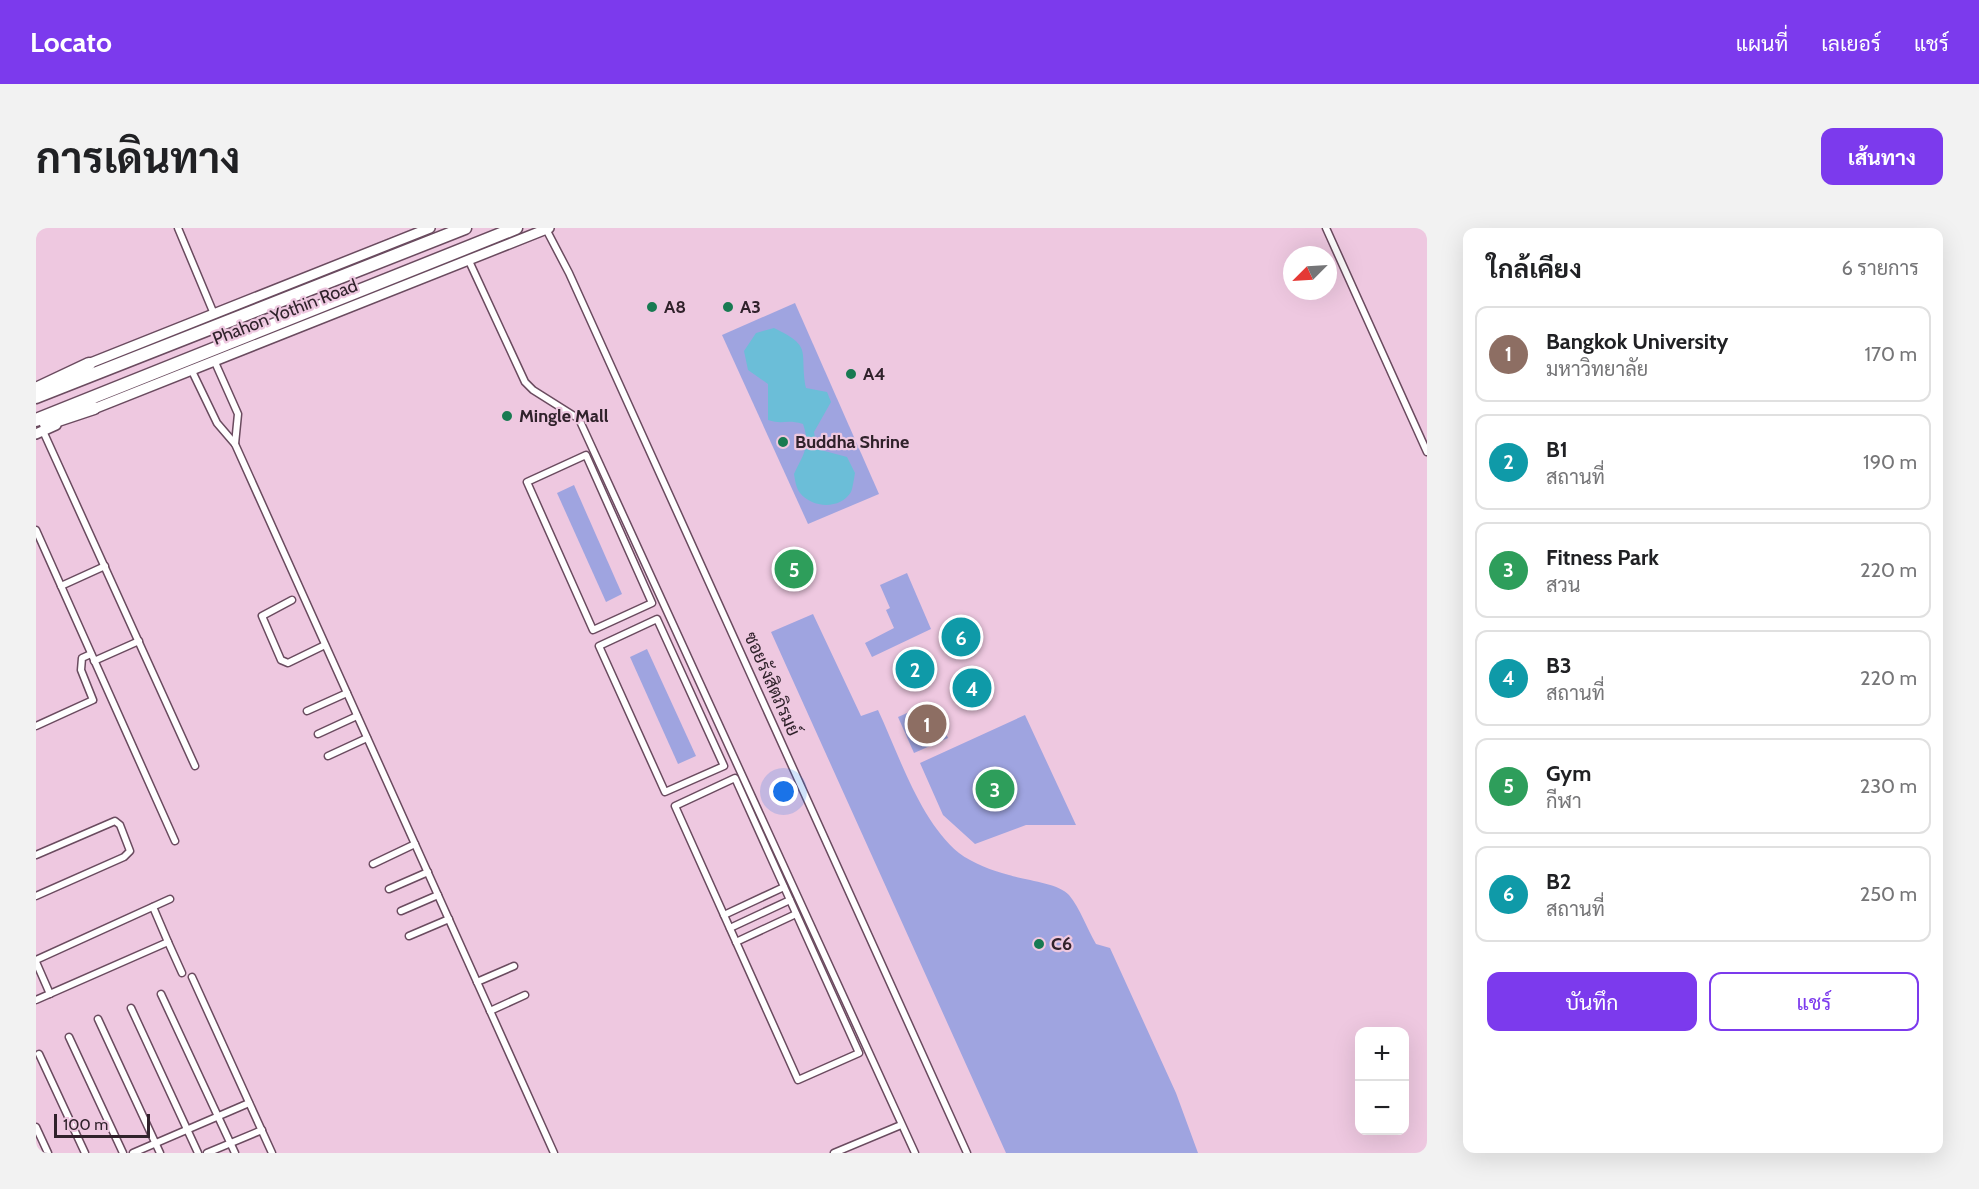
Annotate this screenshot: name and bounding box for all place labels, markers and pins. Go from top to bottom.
place label: A8 [664,296,686,318]
place label: A3 [740,296,761,318]
marker: A8 [645,300,659,314]
marker: A3 [721,300,735,314]
place label: A4 [863,363,885,385]
marker: A4 [844,367,858,381]
place label: Mingle Mall [519,405,609,427]
marker: Mingle Mall [500,409,514,423]
place label: Buddha Shrine [795,431,909,453]
marker: Buddha Shrine [776,435,790,449]
pin: 5 [774,546,813,592]
pin: 6 [942,614,980,660]
pin: 2 [896,646,934,692]
pin: 4 [952,666,992,710]
pin: 1 [908,702,946,746]
pin: 3 [976,766,1014,812]
place label: C6 [1051,933,1072,955]
marker: C6 [1032,937,1046,951]

